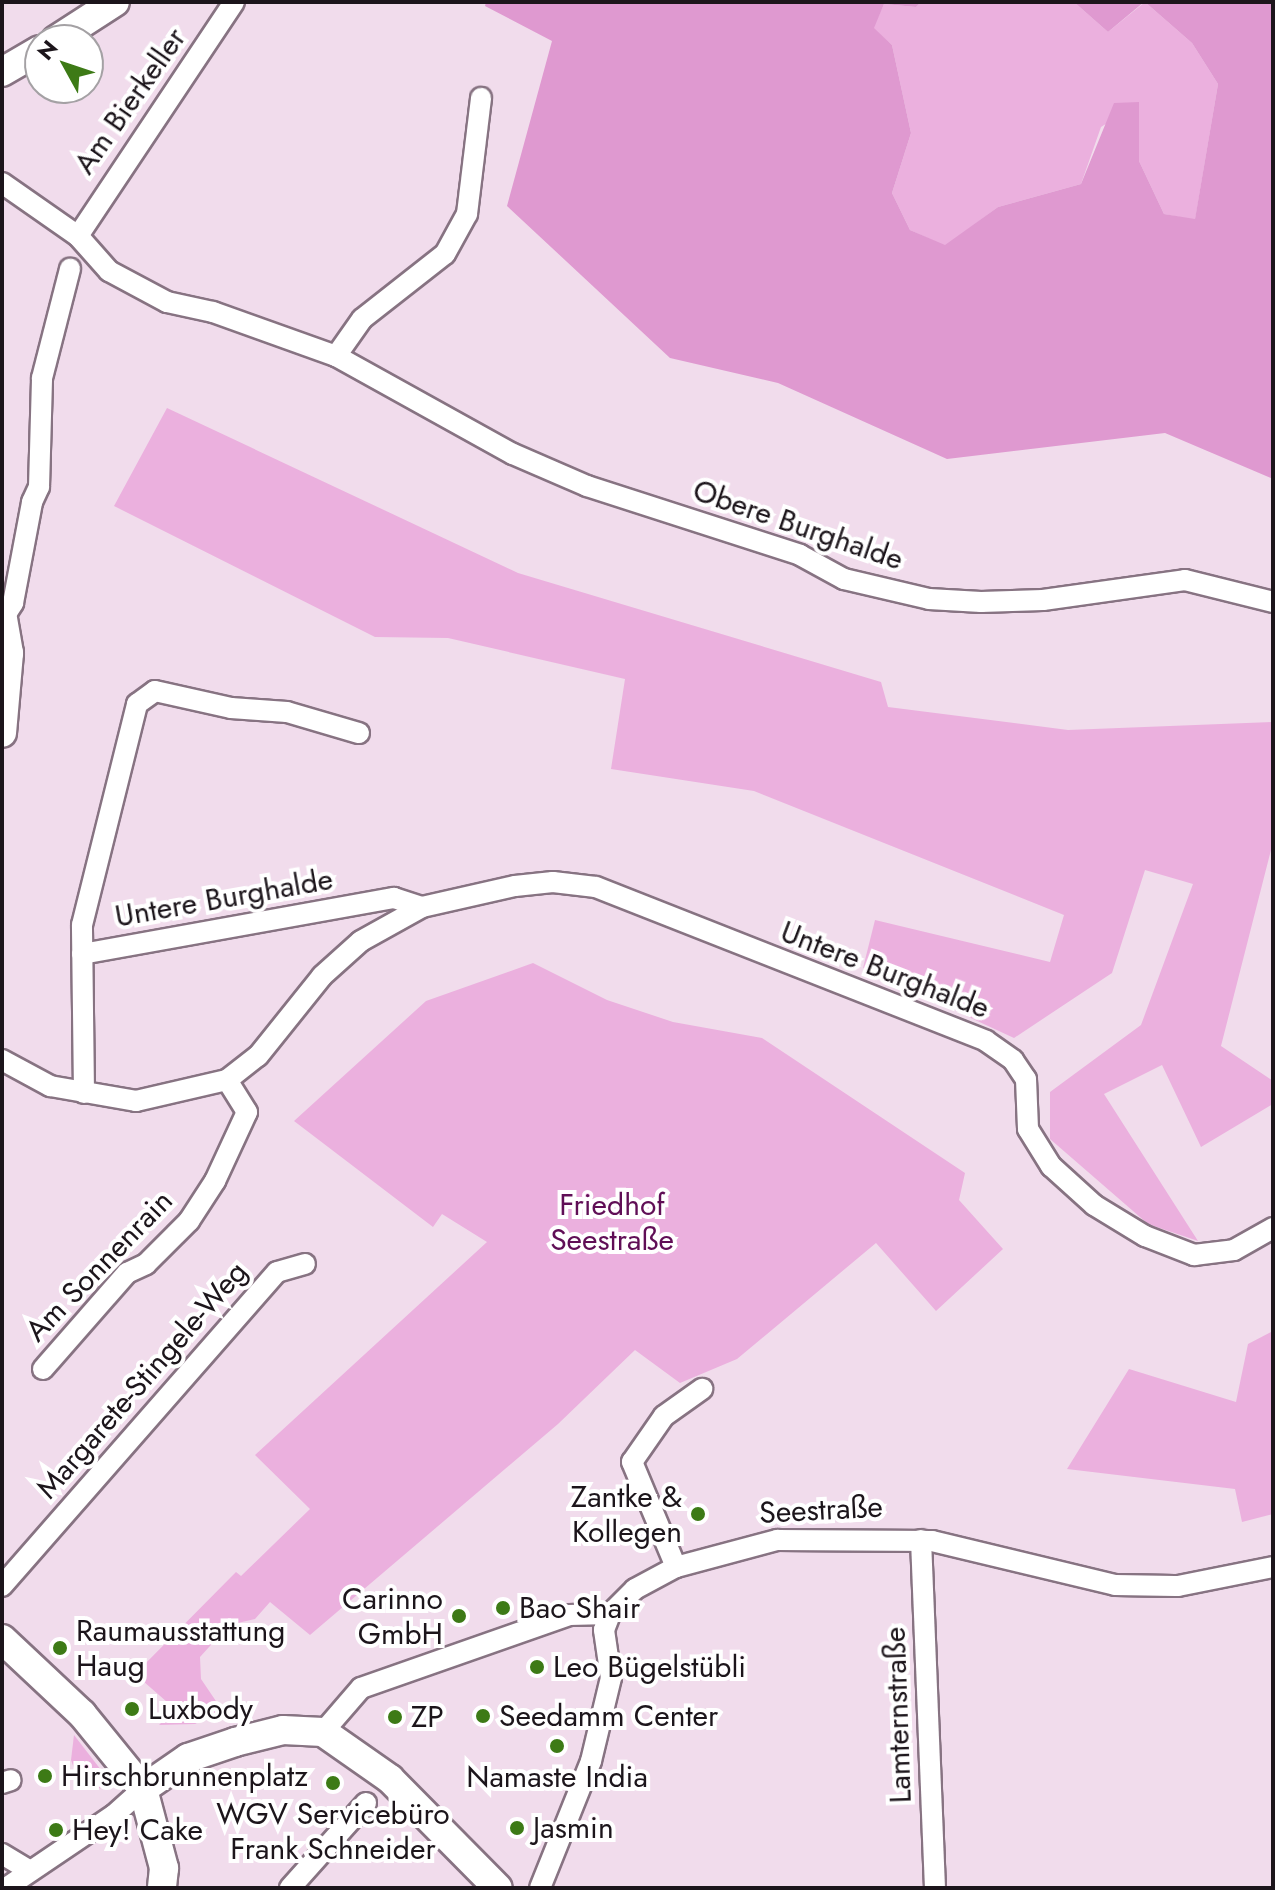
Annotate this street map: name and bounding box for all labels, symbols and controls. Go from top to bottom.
street label: Am Bierkeller [66,21,194,181]
north arrow [24,24,104,104]
text: N [29,33,65,67]
street label: Obere Burghalde [688,472,908,578]
street label: Untere Burghalde [112,861,336,935]
street label: Untere Burghalde [776,914,994,1026]
street label: Am Sonnenrain [18,1183,180,1349]
park label: Friedhof Seestraße [550,1187,674,1258]
street label: Margarete-Stingele-Weg [29,1254,255,1506]
place label: Zantke & Kollegen [571,1479,682,1550]
street label: Seestraße [758,1489,884,1531]
marker: Zantke & Kollegen [689,1505,707,1523]
place label: Carinno GmbH [342,1581,443,1652]
place label: Bao Shair [519,1590,640,1626]
marker: Bao Shair [494,1599,512,1617]
marker: Carinno GmbH [450,1607,468,1625]
place label: Raumausstattung Haug [76,1613,285,1684]
street label: Lamternstraße [877,1626,919,1804]
marker: Raumausstattung Haug [51,1639,69,1657]
place label: Leo Bügelstübli [553,1649,746,1685]
marker: Leo Bügelstübli [528,1658,546,1676]
place label: Luxbody [148,1691,253,1727]
place label: Seedamm Center [499,1698,718,1734]
place label: ZP [411,1699,444,1735]
marker: Luxbody [123,1700,141,1718]
marker: Seedamm Center [474,1707,492,1725]
marker: ZP [386,1708,404,1726]
marker: Namaste India [548,1737,566,1755]
place label: Hirschbrunnenplatz [61,1758,308,1794]
place label: Namaste India [466,1759,648,1795]
marker: Hirschbrunnenplatz [36,1767,54,1785]
marker: WGV Servicebüro Frank Schneider [324,1774,342,1792]
place label: WGV Servicebüro Frank Schneider [216,1796,450,1866]
place label: Jasmin [533,1810,614,1846]
place label: Hey! Cake [72,1812,203,1848]
marker: Jasmin [508,1819,526,1837]
marker: Hey! Cake [47,1821,65,1839]

